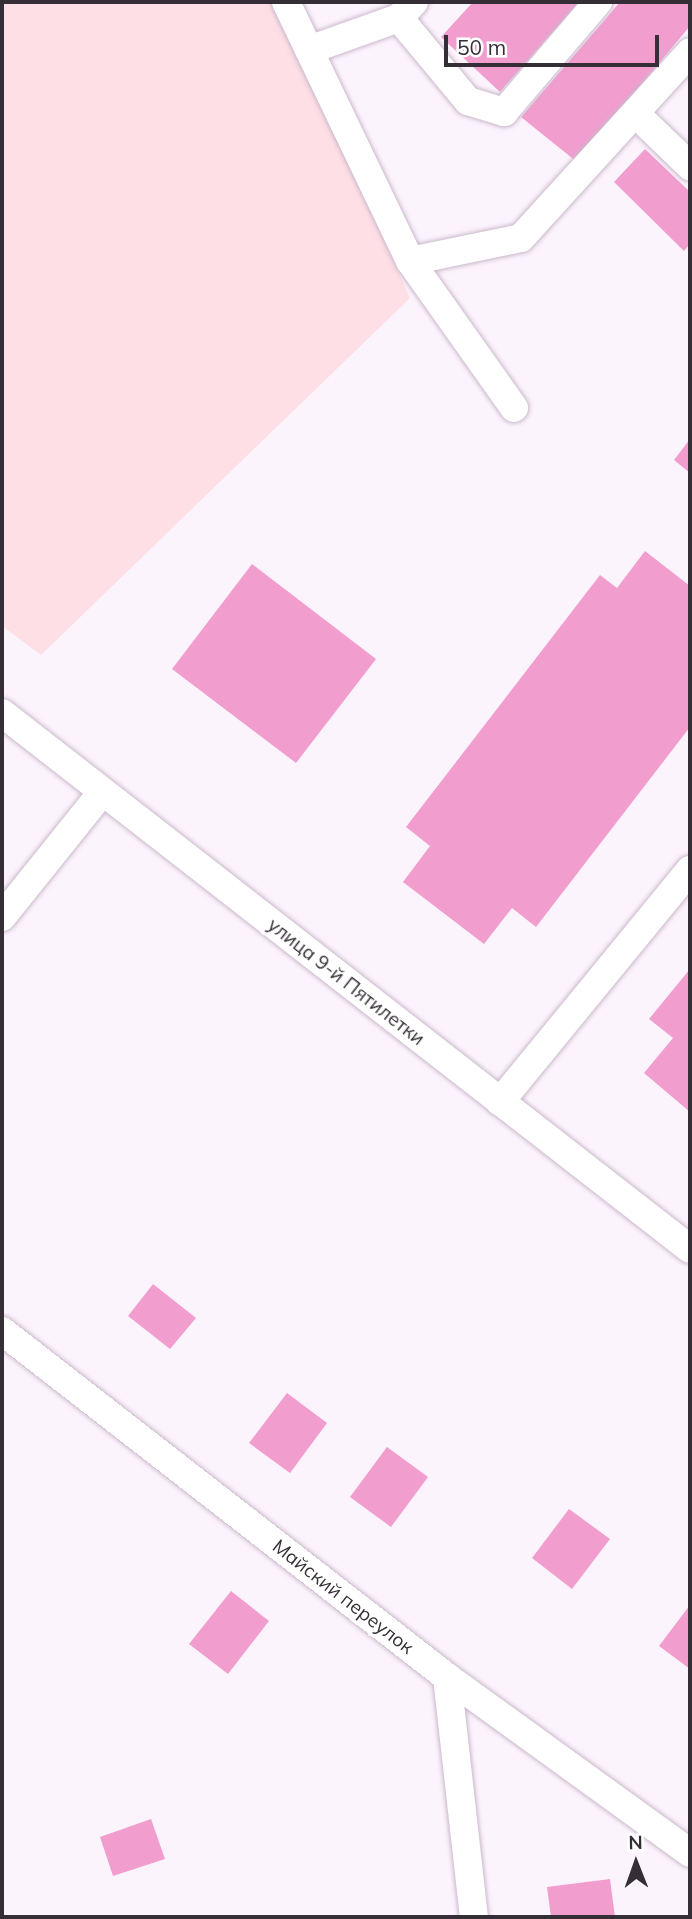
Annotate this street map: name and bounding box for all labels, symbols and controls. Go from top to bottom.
scale bar [447,21,662,65]
text: 50 m [457,34,506,60]
street label: улица 9-й Пятилетки [263,914,429,1050]
street label: Майский переулок [268,1535,418,1659]
north arrow [601,1828,671,1898]
text: N [628,1830,643,1854]

